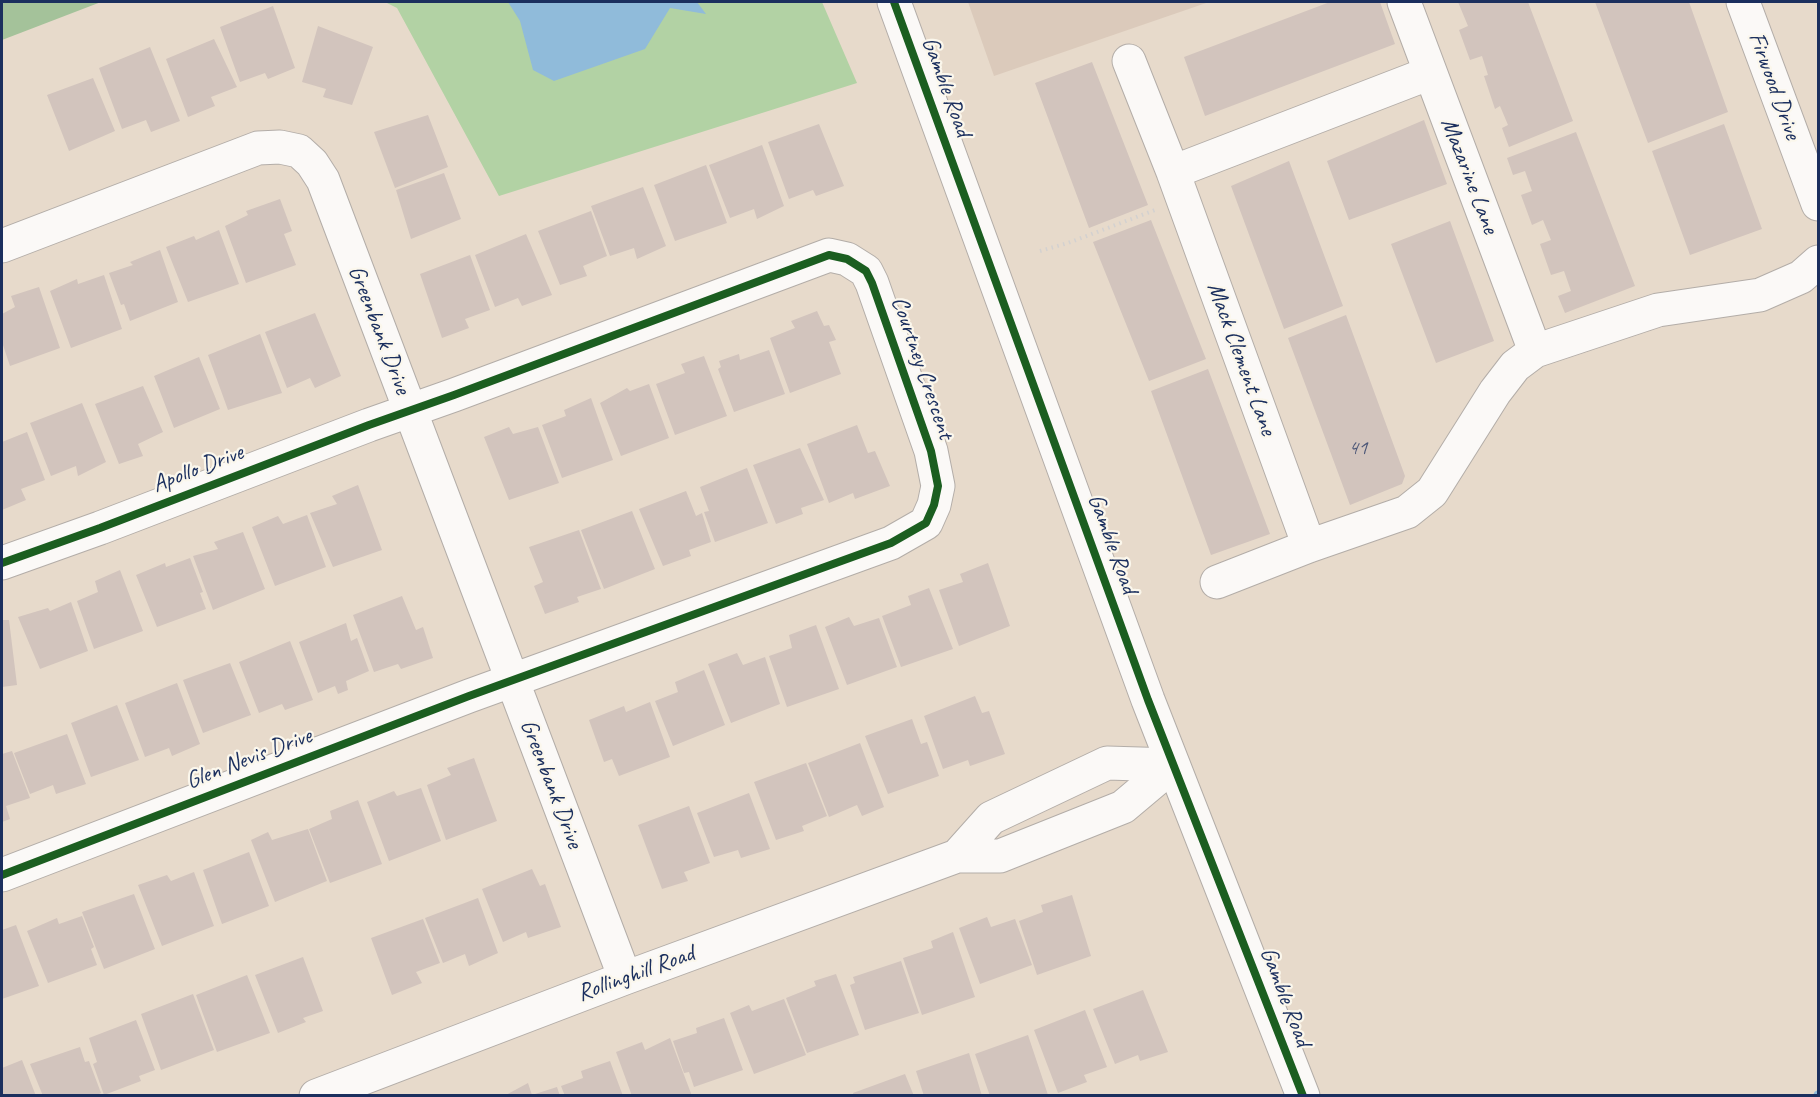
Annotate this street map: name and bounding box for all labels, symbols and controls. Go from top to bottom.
street label: Firwood Drive [1741,28,1807,144]
street label: Gamble Road [915,33,977,141]
street label: Mazarine Lane [1434,114,1504,238]
street label: Greenbank Drive [341,262,417,398]
street label: Mack Clement Lane [1200,279,1282,439]
street label: Courtney Crescent [884,293,960,443]
house number: 41 [1349,435,1367,461]
street label: Apollo Drive [148,439,248,499]
street label: Gamble Road [1081,490,1143,598]
street label: Greenbank Drive [513,716,589,852]
street label: Glen Nevis Drive [182,722,316,796]
street label: Rollinghill Road [574,940,698,1008]
street label: Gamble Road [1253,943,1317,1051]

